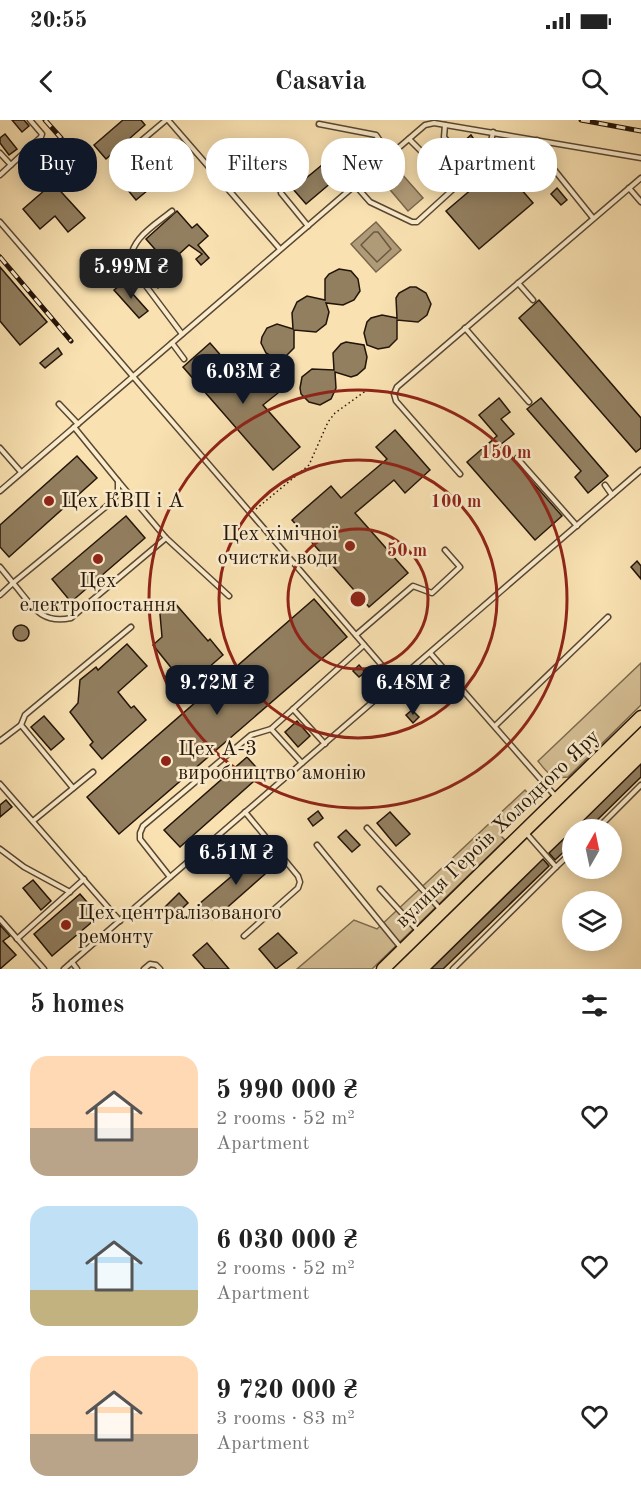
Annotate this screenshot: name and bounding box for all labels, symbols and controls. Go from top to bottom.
text: 20:55 [30,10,87,32]
icon: back [30,65,63,98]
icon: search [578,65,611,98]
text: Casavia [275,68,366,95]
chip: Buy [18,138,97,192]
chip: Rent [109,138,194,192]
chip: Filters [206,138,309,192]
chip: New [321,138,405,192]
chip: Apartment [417,138,557,192]
pin: 5.99M ₴ [76,249,186,300]
text: 5.99M ₴ [94,258,168,278]
pin: 6.03M ₴ [188,354,298,405]
text: 6.03M ₴ [206,363,280,383]
text: 150 m [481,444,531,462]
place label: Цех КВП і А [61,491,184,512]
text: 100 m [431,493,481,511]
marker: Цех КВП і А [42,494,56,508]
place label: Цех хімічної очистки води [218,524,338,569]
marker: Цех хімічної очистки води [343,539,357,553]
text: 50 m [387,542,427,560]
marker: Цех електропостання [91,552,105,566]
place label: Цех електропостання [20,571,177,616]
centre of rings [348,589,368,609]
pin: 9.72M ₴ [162,665,272,716]
pin: 6.48M ₴ [358,665,468,716]
text: 9.72M ₴ [180,674,254,694]
text: 6.48M ₴ [376,674,450,694]
street label: вулиця Героїв Холодного Яру [392,726,604,932]
place label: Цех А-3 виробництво амонію [178,739,366,784]
marker: Цех А-3 виробництво амонію [159,754,173,768]
north arrow [562,819,622,879]
map controls [562,819,622,951]
pin: 6.51M ₴ [181,835,291,886]
text: 6.51M ₴ [199,844,273,864]
button: layers [562,891,622,951]
place label: Цех централізованого ремонту [78,903,282,948]
marker: Цех централізованого ремонту [59,918,73,932]
icon: filters [578,989,611,1022]
text: 5 homes [30,992,124,1018]
text: 5 990 000 ₴ [216,1078,358,1104]
icon: home [78,1080,150,1152]
icon: heart [578,1100,611,1133]
text: 2 rooms · 52 m² [216,1109,355,1129]
text: Apartment [216,1134,310,1154]
text: 6 030 000 ₴ [216,1228,358,1254]
icon: home [78,1230,150,1302]
icon: heart [578,1250,611,1283]
text: 2 rooms · 52 m² [216,1259,355,1279]
text: Apartment [216,1284,310,1304]
text: 9 720 000 ₴ [216,1378,358,1404]
icon: home [78,1380,150,1452]
icon: heart [578,1400,611,1433]
text: 3 rooms · 83 m² [216,1409,355,1429]
text: Apartment [216,1434,310,1454]

